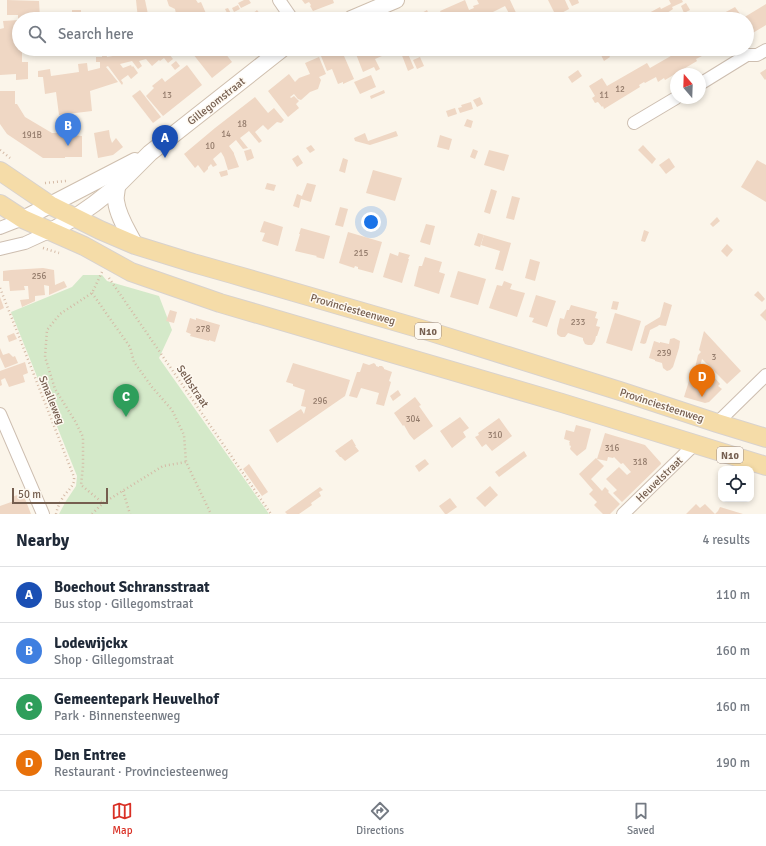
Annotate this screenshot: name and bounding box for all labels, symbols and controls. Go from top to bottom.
search box [12,12,754,56]
icon: search [26,23,48,45]
text: Search here [58,25,134,43]
north arrow [670,68,706,104]
street label: Gillegomstraat [185,75,248,128]
house number: 12 [615,84,625,95]
house number: 13 [162,90,172,101]
house number: 11 [599,90,609,101]
pin: B [55,113,81,146]
house number: 18 [237,119,247,130]
pin: A [152,125,178,158]
house number: 14 [221,129,231,140]
house number: 191B [22,130,42,141]
house number: 10 [205,141,215,152]
your location [361,212,381,232]
house number: 215 [354,248,368,259]
house number: 256 [32,271,46,282]
street label: Provinciesteenweg [309,291,397,328]
house number: 233 [571,317,585,328]
road number: N10 [415,323,441,339]
house number: 278 [196,324,210,335]
house number: 239 [657,348,671,359]
house number: 3 [712,352,717,363]
street label: Selbstraat [174,363,212,410]
pin: D [689,364,715,397]
street label: Smalleweg [36,374,67,427]
pin: C [113,384,139,417]
street label: Provinciesteenweg [618,386,706,425]
house number: 296 [313,396,327,407]
house number: 304 [406,414,420,425]
house number: 310 [488,430,502,441]
house number: 316 [605,443,619,454]
road number: N10 [717,447,743,463]
street label: Heuvelstraat [633,454,686,505]
house number: 318 [633,457,647,468]
map controls [718,466,754,502]
button: locate [718,466,754,502]
scale bar [12,486,108,505]
text: 50 m [18,488,41,501]
text: Nearby [16,530,69,551]
text: 4 results [702,532,750,548]
text: Boechout Schransstraat [54,578,210,596]
text: A [25,587,33,603]
text: 110 m [716,587,750,603]
text: Bus stop · Gillegomstraat [54,596,193,612]
text: Lodewijckx [54,634,128,652]
text: B [25,643,33,659]
text: 160 m [716,643,750,659]
text: Shop · Gillegomstraat [54,652,174,668]
text: Gemeentepark Heuvelhof [54,690,219,708]
text: C [25,699,33,715]
text: 160 m [716,699,750,715]
text: Park · Binnensteenweg [54,708,180,724]
text: Den Entree [54,746,126,764]
text: D [25,755,33,771]
text: 190 m [716,755,750,771]
text: Restaurant · Provinciesteenweg [54,764,228,780]
tab: Map [111,800,133,837]
tab: Directions [356,800,404,837]
tab: Saved [627,800,655,837]

